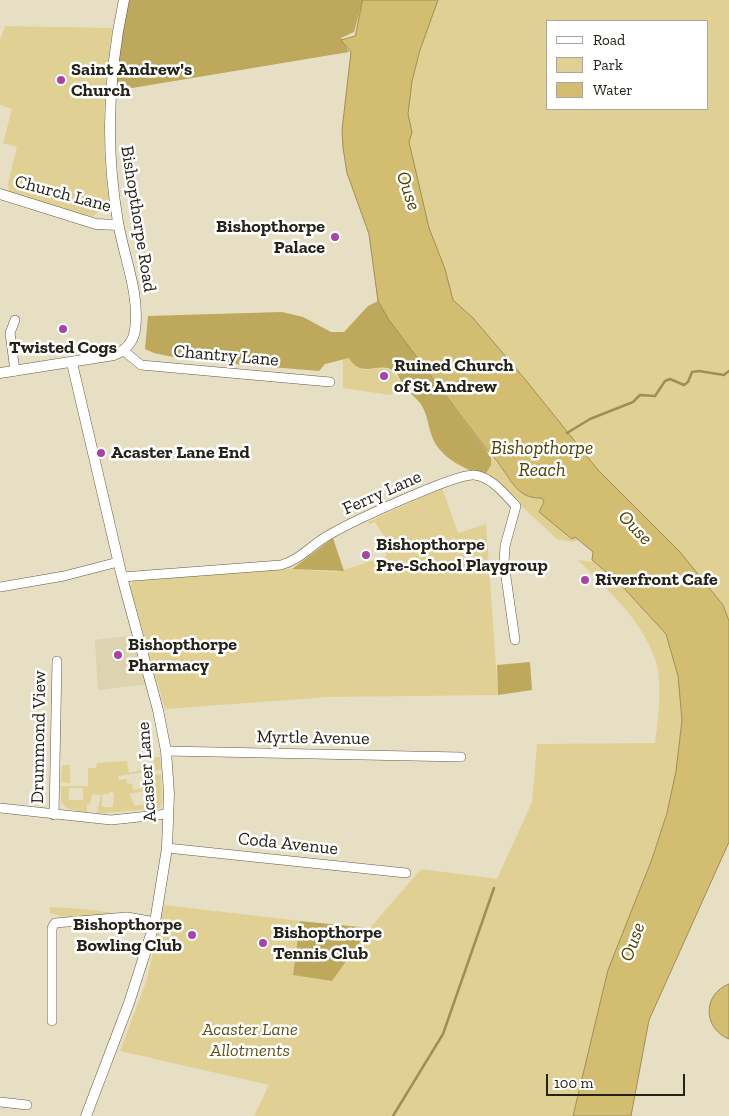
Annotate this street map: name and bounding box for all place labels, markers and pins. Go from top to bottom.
place label: Saint Andrew's Church [71,59,192,102]
marker: Saint Andrew's Church [55,74,67,86]
place label: Bishopthorpe Palace [216,216,325,258]
marker: Bishopthorpe Palace [329,231,341,243]
marker: Twisted Cogs [57,323,69,335]
place label: Twisted Cogs [9,337,117,359]
place label: Ruined Church of St Andrew [394,355,514,398]
marker: Ruined Church of St Andrew [378,370,390,382]
place label: Acaster Lane End [111,442,250,464]
marker: Acaster Lane End [95,447,107,459]
place label: Bishopthorpe Pre-School Playgroup [376,534,548,576]
marker: Bishopthorpe Pre-School Playgroup [360,549,372,561]
place label: Riverfront Cafe [595,569,718,591]
marker: Riverfront Cafe [579,574,591,586]
place label: Bishopthorpe Pharmacy [128,634,237,676]
marker: Bishopthorpe Pharmacy [112,649,124,661]
place label: Bishopthorpe Bowling Club [73,914,182,956]
place label: Bishopthorpe Tennis Club [273,922,382,964]
marker: Bishopthorpe Bowling Club [186,929,198,941]
marker: Bishopthorpe Tennis Club [257,937,269,949]

